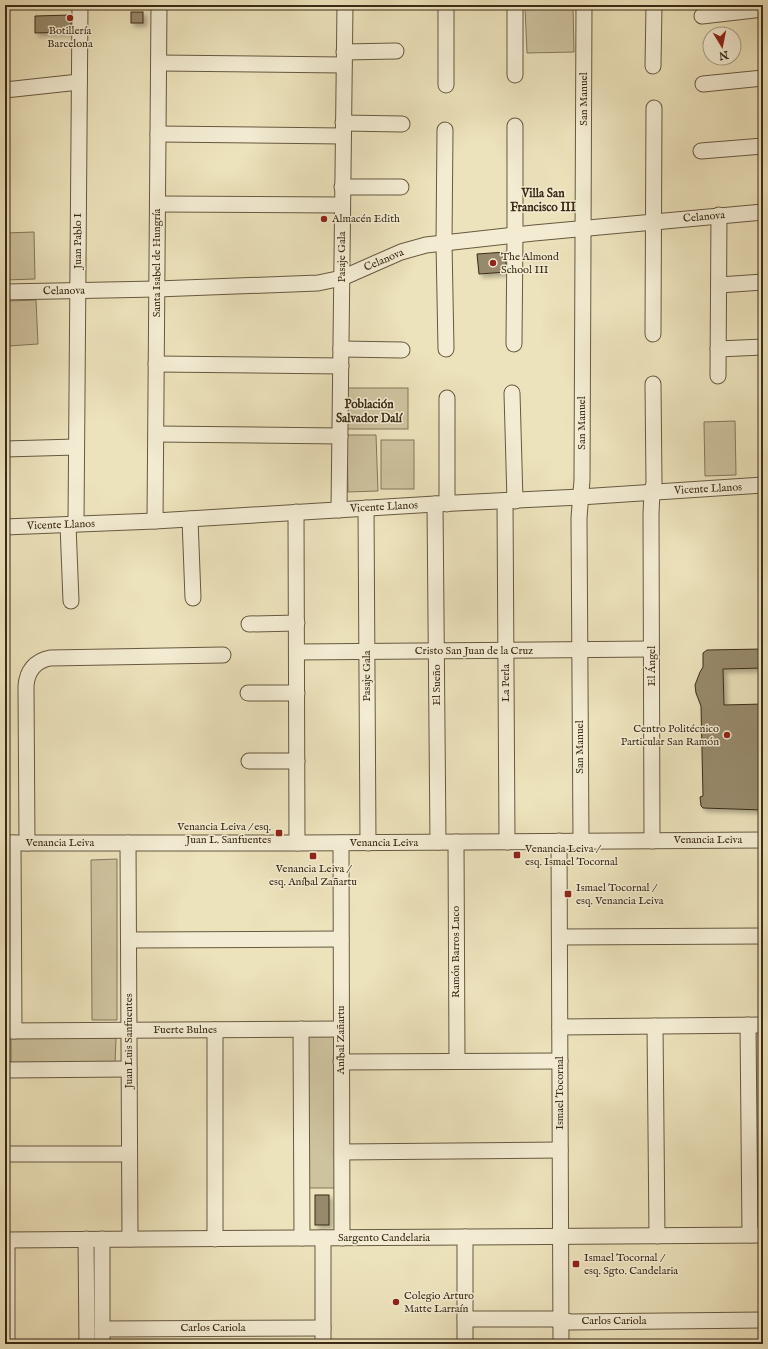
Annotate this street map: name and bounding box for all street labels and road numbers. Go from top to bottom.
street label: San Manuel [577,72,591,126]
street label: Santa Isabel de Hungría [150,208,164,317]
street label: Celanova [682,208,726,226]
street label: Juan Pablo I [71,213,85,271]
street label: Pasaje Gala [335,231,349,283]
street label: Celanova [362,245,406,275]
street label: Celanova [43,284,85,298]
street label: San Manuel [575,396,589,450]
street label: Vicente Llanos [673,480,743,498]
street label: Vicente Llanos [349,498,419,516]
street label: Vicente Llanos [26,517,95,533]
street label: Cristo San Juan de la Cruz [415,644,533,658]
street label: El Ángel [645,646,659,686]
street label: Pasaje Gala [360,650,374,702]
street label: El Sueño [430,664,444,706]
street label: La Perla [499,664,513,702]
street label: San Manuel [573,720,587,774]
street label: Venancia Leiva [673,833,742,847]
street label: Venancia Leiva [25,836,94,850]
street label: Venancia Leiva [349,836,418,850]
street label: Ramón Barros Luco [449,906,463,998]
street label: Juan Luis Sanfuentes [122,993,136,1091]
street label: Aníbal Zañartu [334,1005,348,1075]
street label: Fuerte Bulnes [153,1023,217,1037]
street label: Ismael Tocornal [553,1056,567,1130]
street label: Sargento Candelaria [338,1231,430,1245]
street label: Carlos Cariola [582,1314,647,1328]
street label: Carlos Cariola [181,1321,246,1335]

